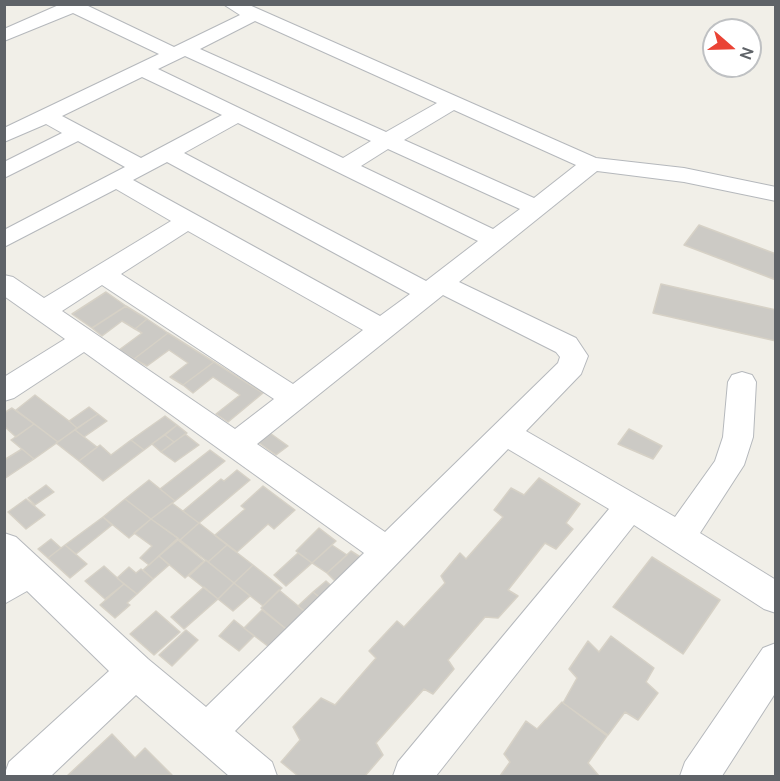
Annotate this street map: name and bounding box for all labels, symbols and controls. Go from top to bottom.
north arrow [702,18,762,78]
text: N [735,44,759,63]

